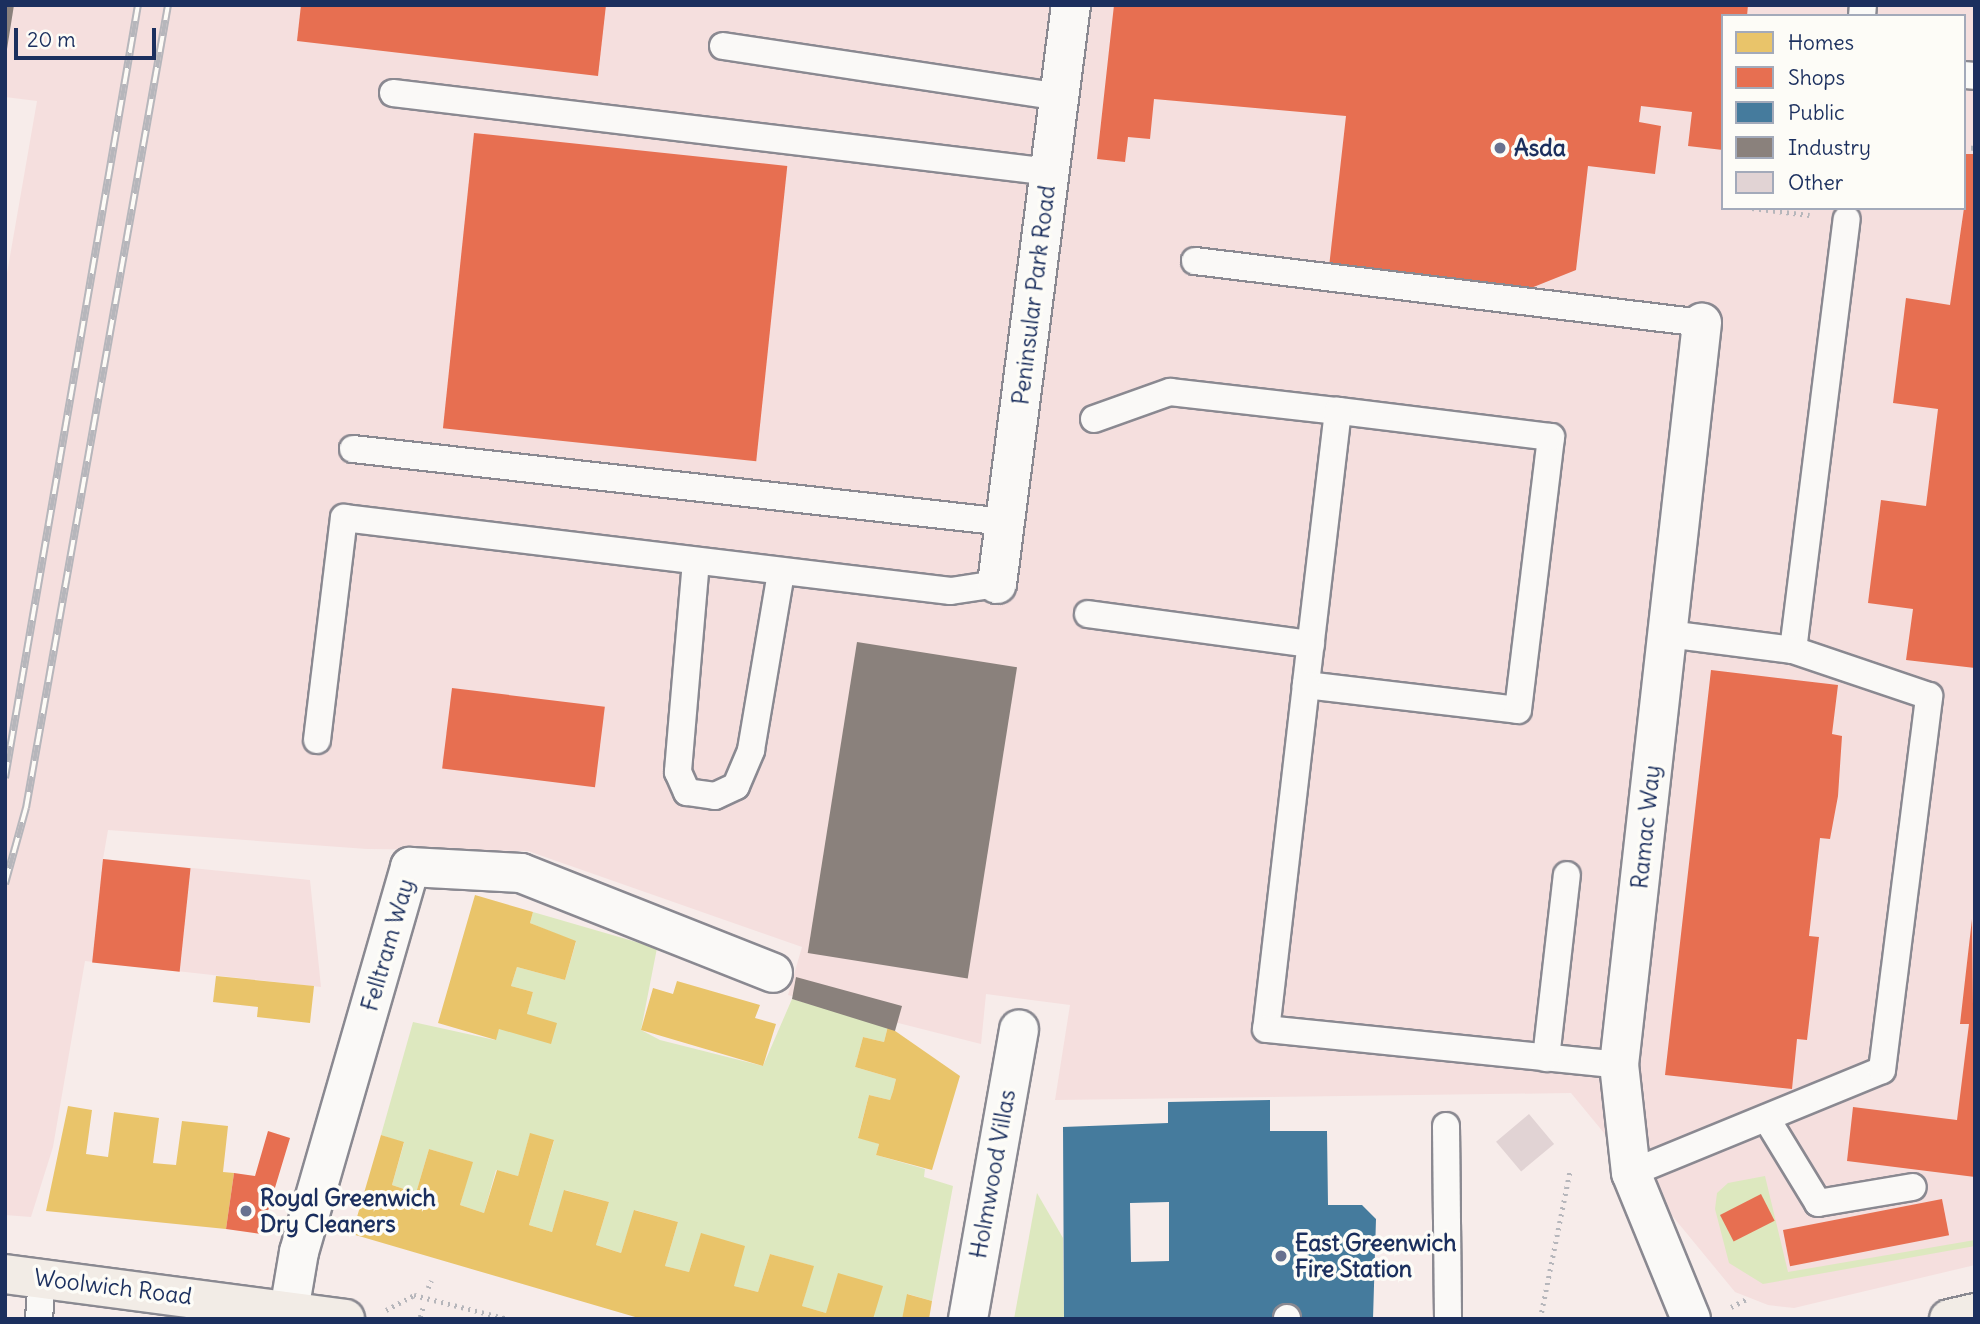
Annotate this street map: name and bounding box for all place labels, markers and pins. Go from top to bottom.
place label: Asda [1514,134,1566,162]
marker: Asda [1492,140,1508,156]
place label: Royal Greenwich Dry Cleaners [260,1184,436,1238]
marker: Royal Greenwich Dry Cleaners [238,1203,254,1219]
place label: East Greenwich Fire Station [1295,1229,1456,1283]
marker: East Greenwich Fire Station [1273,1248,1289,1264]

